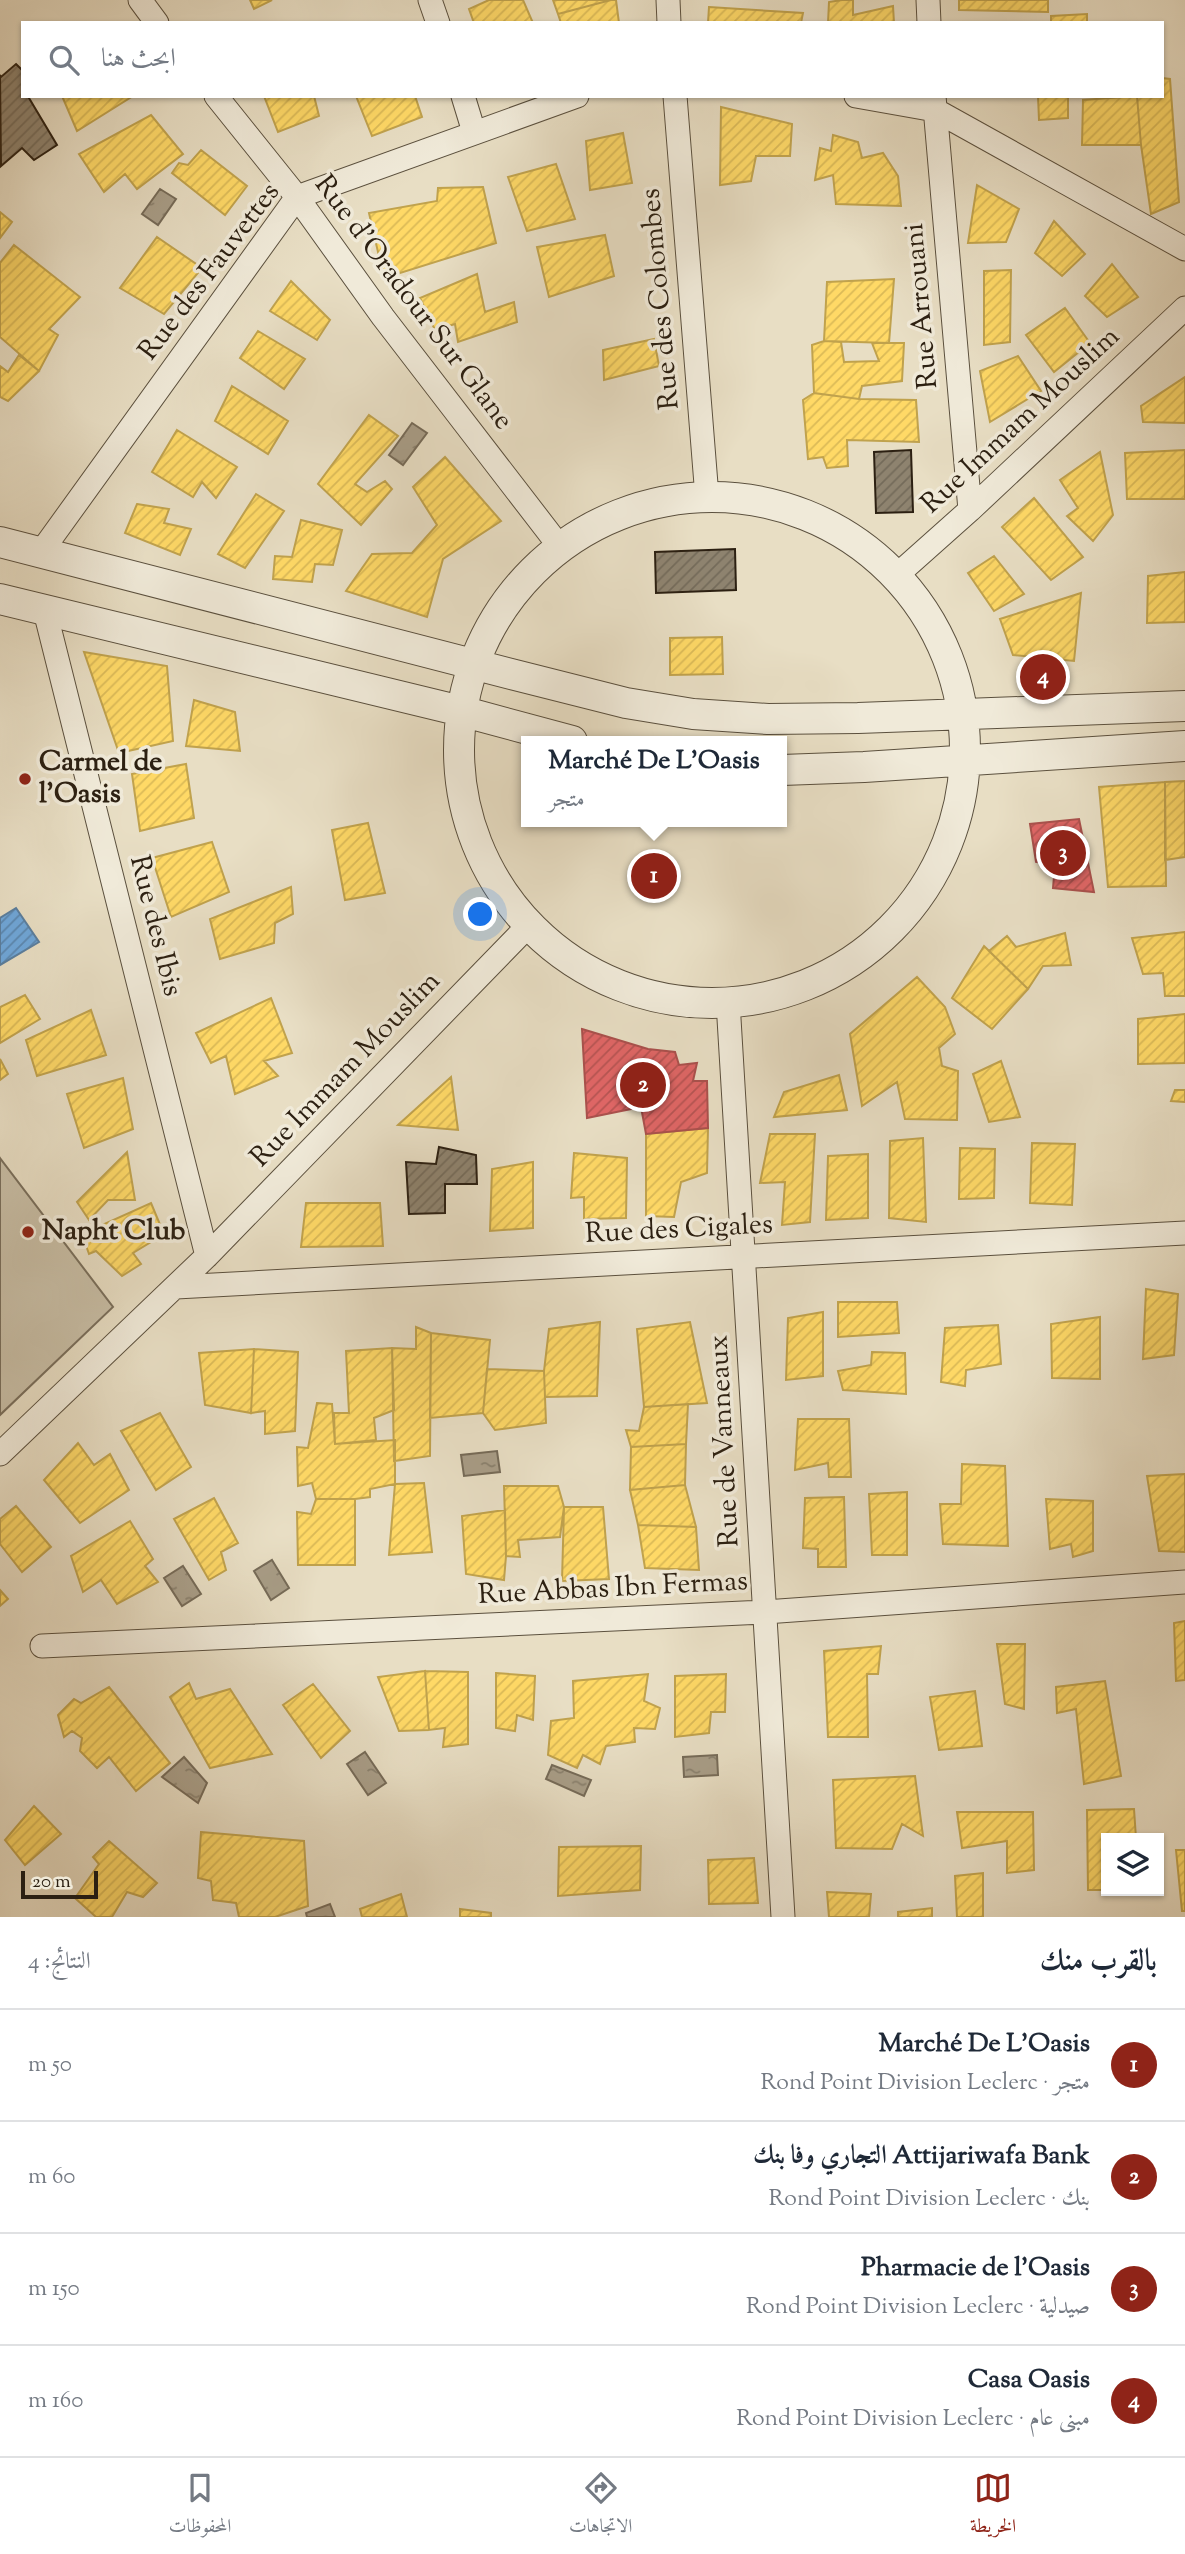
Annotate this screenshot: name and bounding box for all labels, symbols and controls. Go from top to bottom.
search box [21,21,1164,98]
icon: search [45,41,83,79]
text: ابحث هنا [101,41,176,78]
street label: Rue d'Oradour Sur Glane [304,167,522,439]
street label: Rue des Fauvettes [130,175,290,369]
street label: Rue des Colombes [631,187,691,411]
street label: Rue Arrouani [895,221,949,391]
street label: Rue Immam Mouslim [913,318,1129,524]
pin: 4 [1020,651,1066,703]
popup [521,736,787,827]
place label: Carmel de l'Oasis [39,743,162,815]
text: Marché De L'Oasis [548,743,760,780]
marker: Carmel de l'Oasis [17,771,33,787]
text: متجر [548,784,585,817]
pin: 3 [1040,827,1086,879]
pin: 1 [631,850,677,902]
street label: Rue des Ibis [118,851,192,1001]
your location [463,897,497,931]
street label: Rue Immam Mouslim [242,963,450,1177]
pin: 2 [620,1059,666,1111]
street label: Rue des Cigales [584,1205,774,1255]
place label: Napht Club [42,1212,185,1252]
marker: Napht Club [20,1224,36,1240]
street label: Rue de Vanneaux [699,1334,751,1548]
street label: Rue Abbas Ibn Fermas [477,1562,749,1616]
map controls [1101,1833,1164,1896]
button: layers [1101,1833,1164,1896]
scale bar [21,1868,98,1900]
text: 20 m [32,1869,71,1896]
text: بالقرب منك [1040,1941,1157,1984]
text: النتائج: 4 [28,1946,91,1979]
text: Marché De L'Oasis [878,2026,1090,2063]
text: 50 m [28,2049,72,2082]
text: 1 [1130,2049,1138,2082]
text: متجر · Rond Point Division Leclerc [760,2067,1090,2100]
text: Attijariwafa Bank التجاري وفا بنك [753,2138,1090,2175]
text: 60 m [28,2161,76,2194]
text: 2 [1129,2161,1139,2194]
text: بنك · Rond Point Division Leclerc [769,2183,1090,2216]
text: Pharmacie de l'Oasis [861,2250,1090,2287]
text: 150 m [28,2273,80,2306]
text: 3 [1129,2273,1139,2306]
text: صيدلية · Rond Point Division Leclerc [746,2291,1090,2324]
text: Casa Oasis [968,2362,1090,2399]
text: 160 m [28,2385,83,2418]
text: 4 [1128,2385,1140,2418]
text: مبنى عام · Rond Point Division Leclerc [736,2403,1090,2436]
tab: المحفوظات [169,2469,231,2544]
tab: الاتجاهات [569,2469,632,2544]
tab: الخريطة [970,2469,1016,2544]

